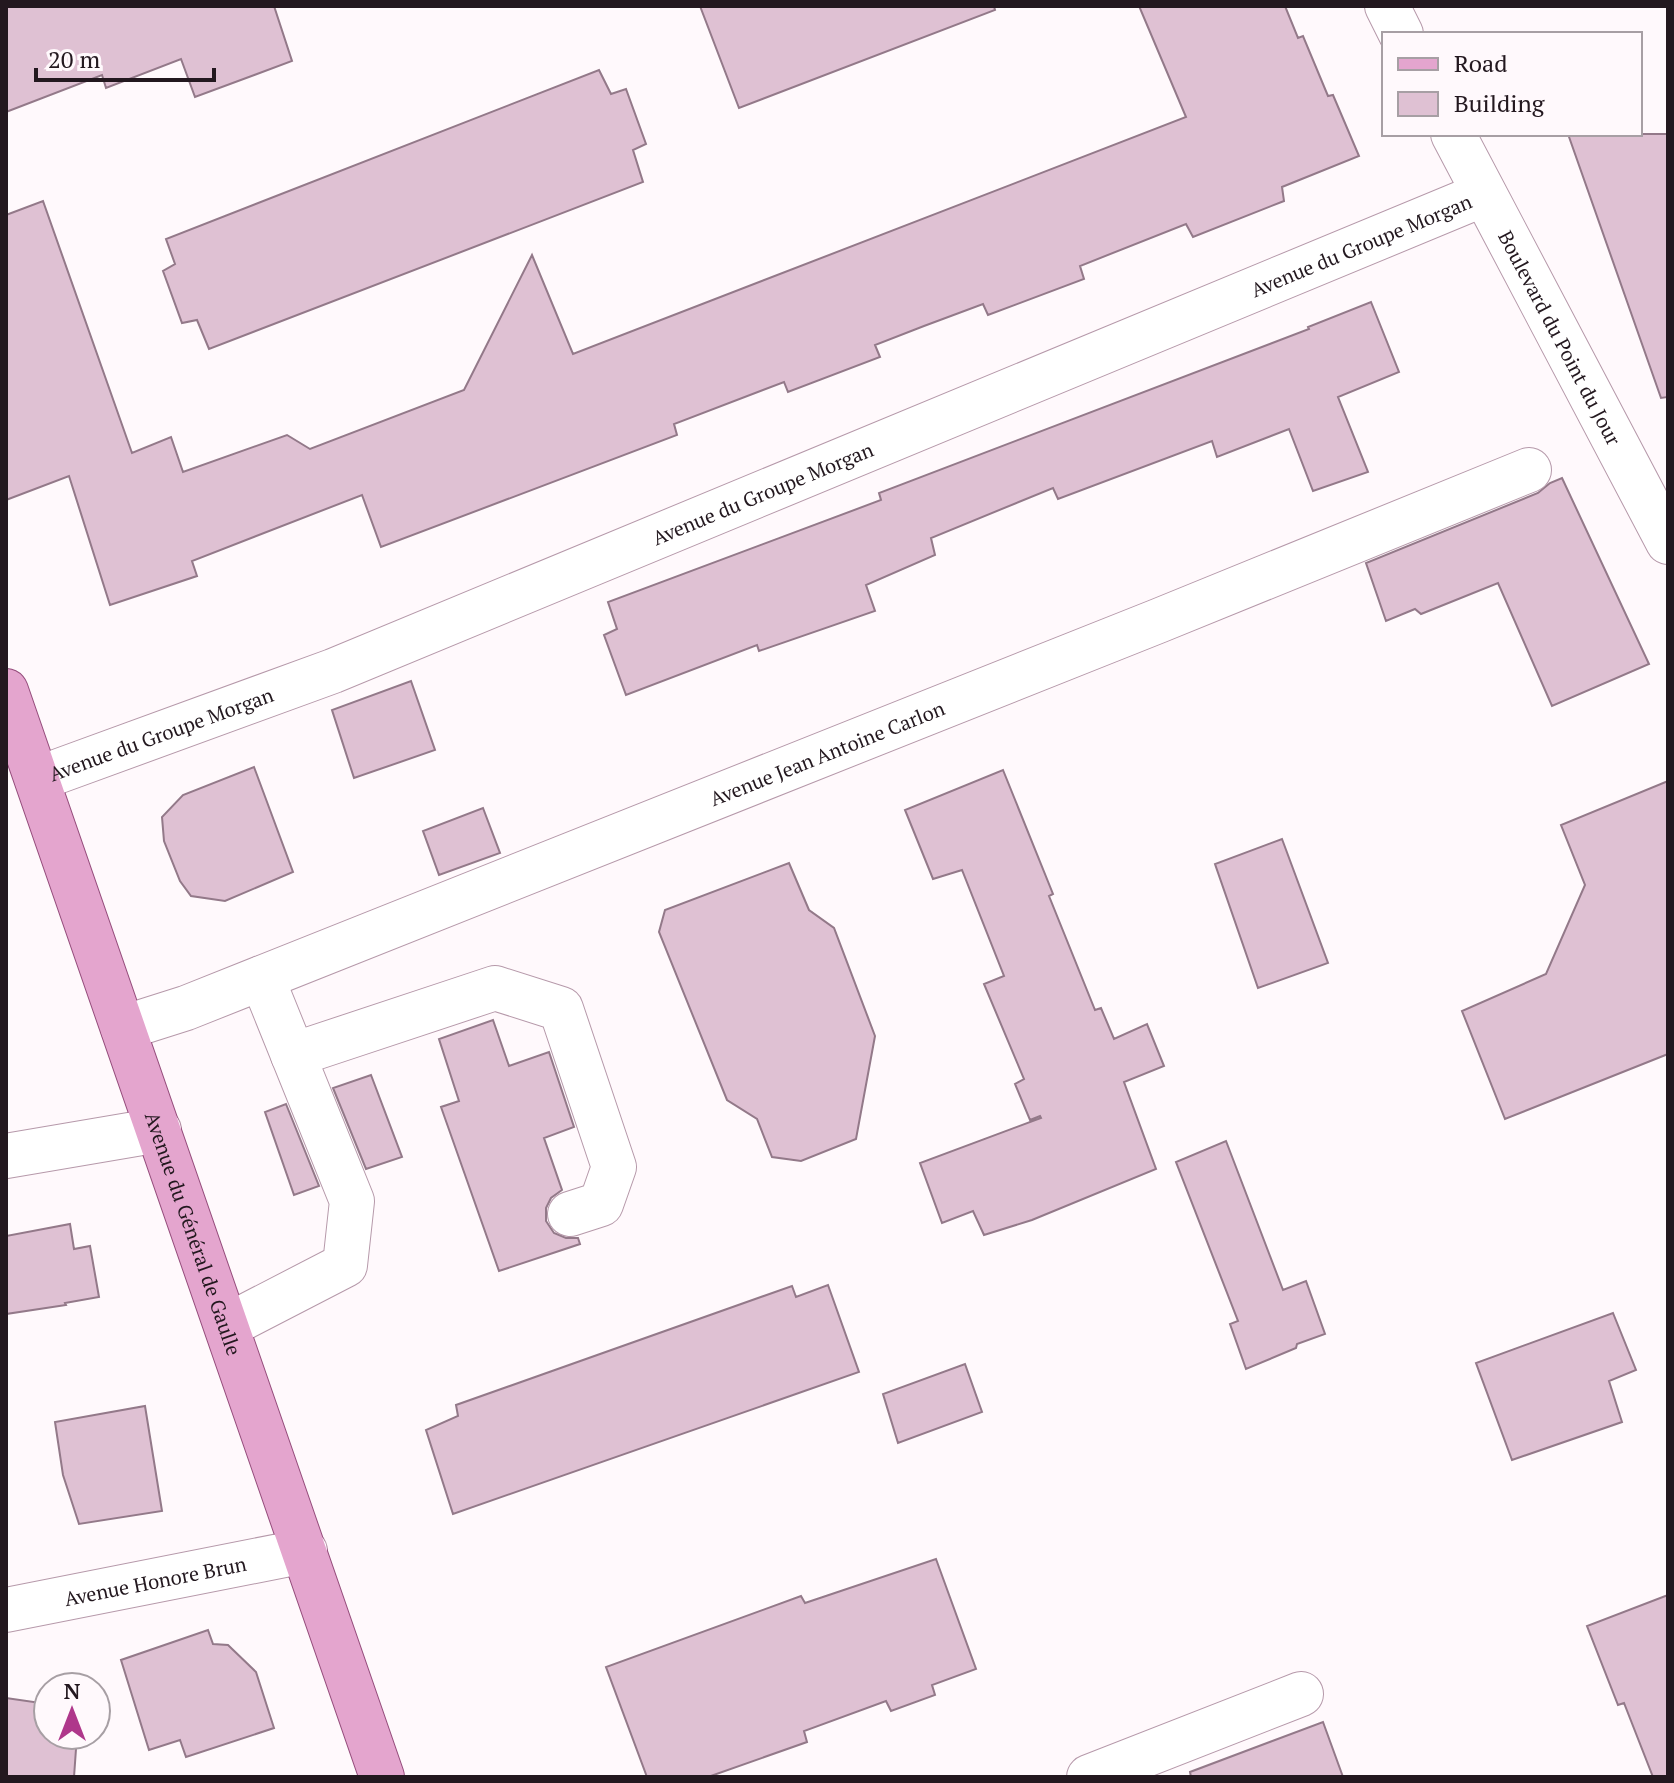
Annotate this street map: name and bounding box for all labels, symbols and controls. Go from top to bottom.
scale bar [36,32,214,82]
legend [1382,32,1642,136]
text: 20 m [48,43,100,75]
text: Road [1454,47,1508,79]
text: Building [1454,87,1545,119]
street label: Avenue du Groupe Morgan [1247,187,1476,303]
street label: Boulevard du Point du Jour [1493,225,1628,450]
street label: Avenue du Groupe Morgan [648,435,877,551]
street label: Avenue du Groupe Morgan [45,680,277,787]
street label: Avenue Jean Antoine Carlon [706,694,948,812]
street label: Avenue du Général de Gaulle [139,1108,248,1359]
street label: Avenue Honore Brun [62,1549,249,1612]
north arrow [32,1671,112,1751]
text: N [64,1676,81,1705]

